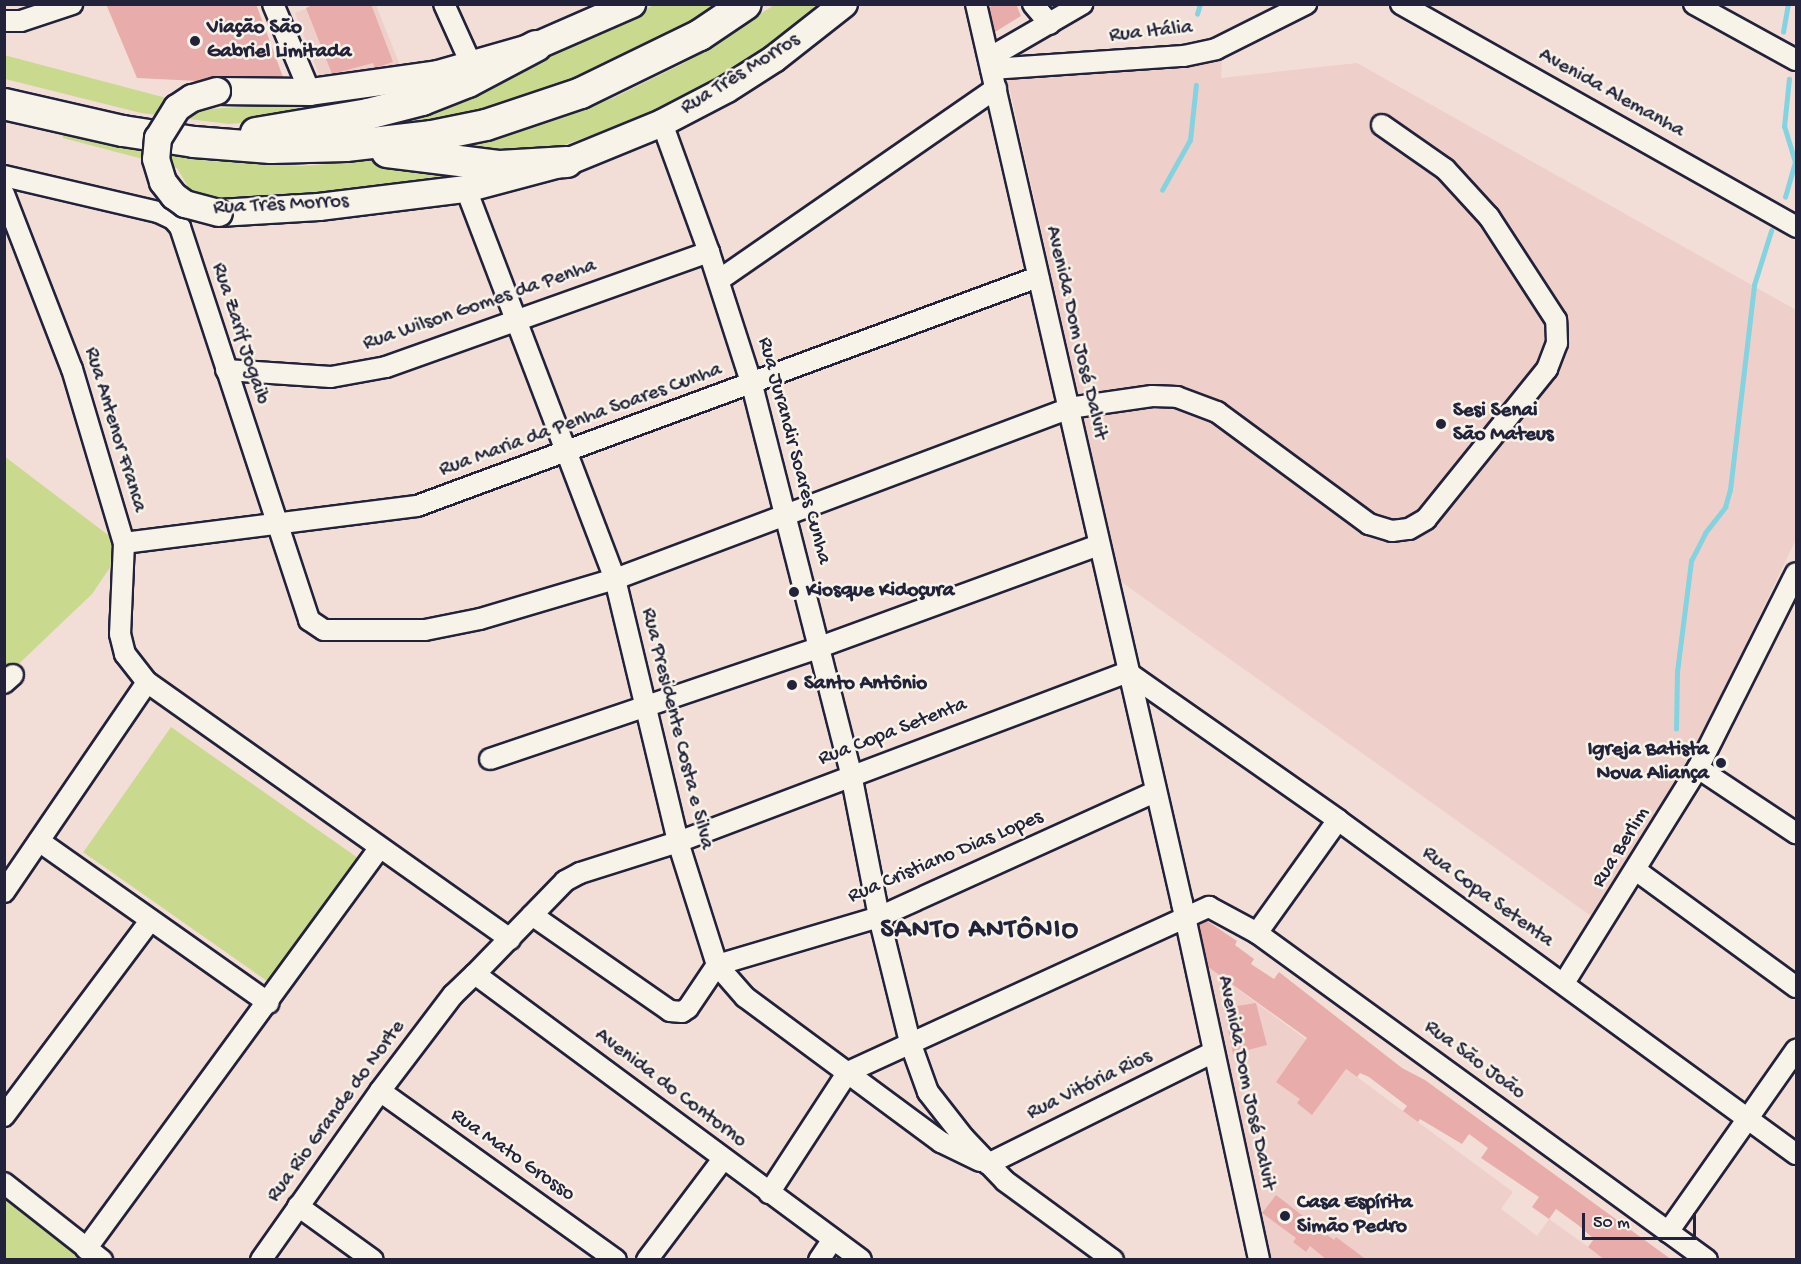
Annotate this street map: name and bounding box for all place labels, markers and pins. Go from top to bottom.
place label: Viação São Gabriel Limitada [207,16,351,66]
marker: Viação São Gabriel Limitada [188,34,202,48]
place label: Sesi Senai São Mateus [1453,399,1553,449]
marker: Sesi Senai São Mateus [1434,417,1448,431]
place label: Kiosque Kidoçura [806,579,954,605]
marker: Kiosque Kidoçura [787,585,801,599]
place label: Santo Antônio [804,672,927,698]
marker: Santo Antônio [785,678,799,692]
place label: Igreja Batista Nova Aliança [1588,738,1709,788]
marker: Igreja Batista Nova Aliança [1714,756,1728,770]
place label: Casa Espírita Simão Pedro [1297,1191,1412,1241]
marker: Casa Espírita Simão Pedro [1278,1209,1292,1223]

